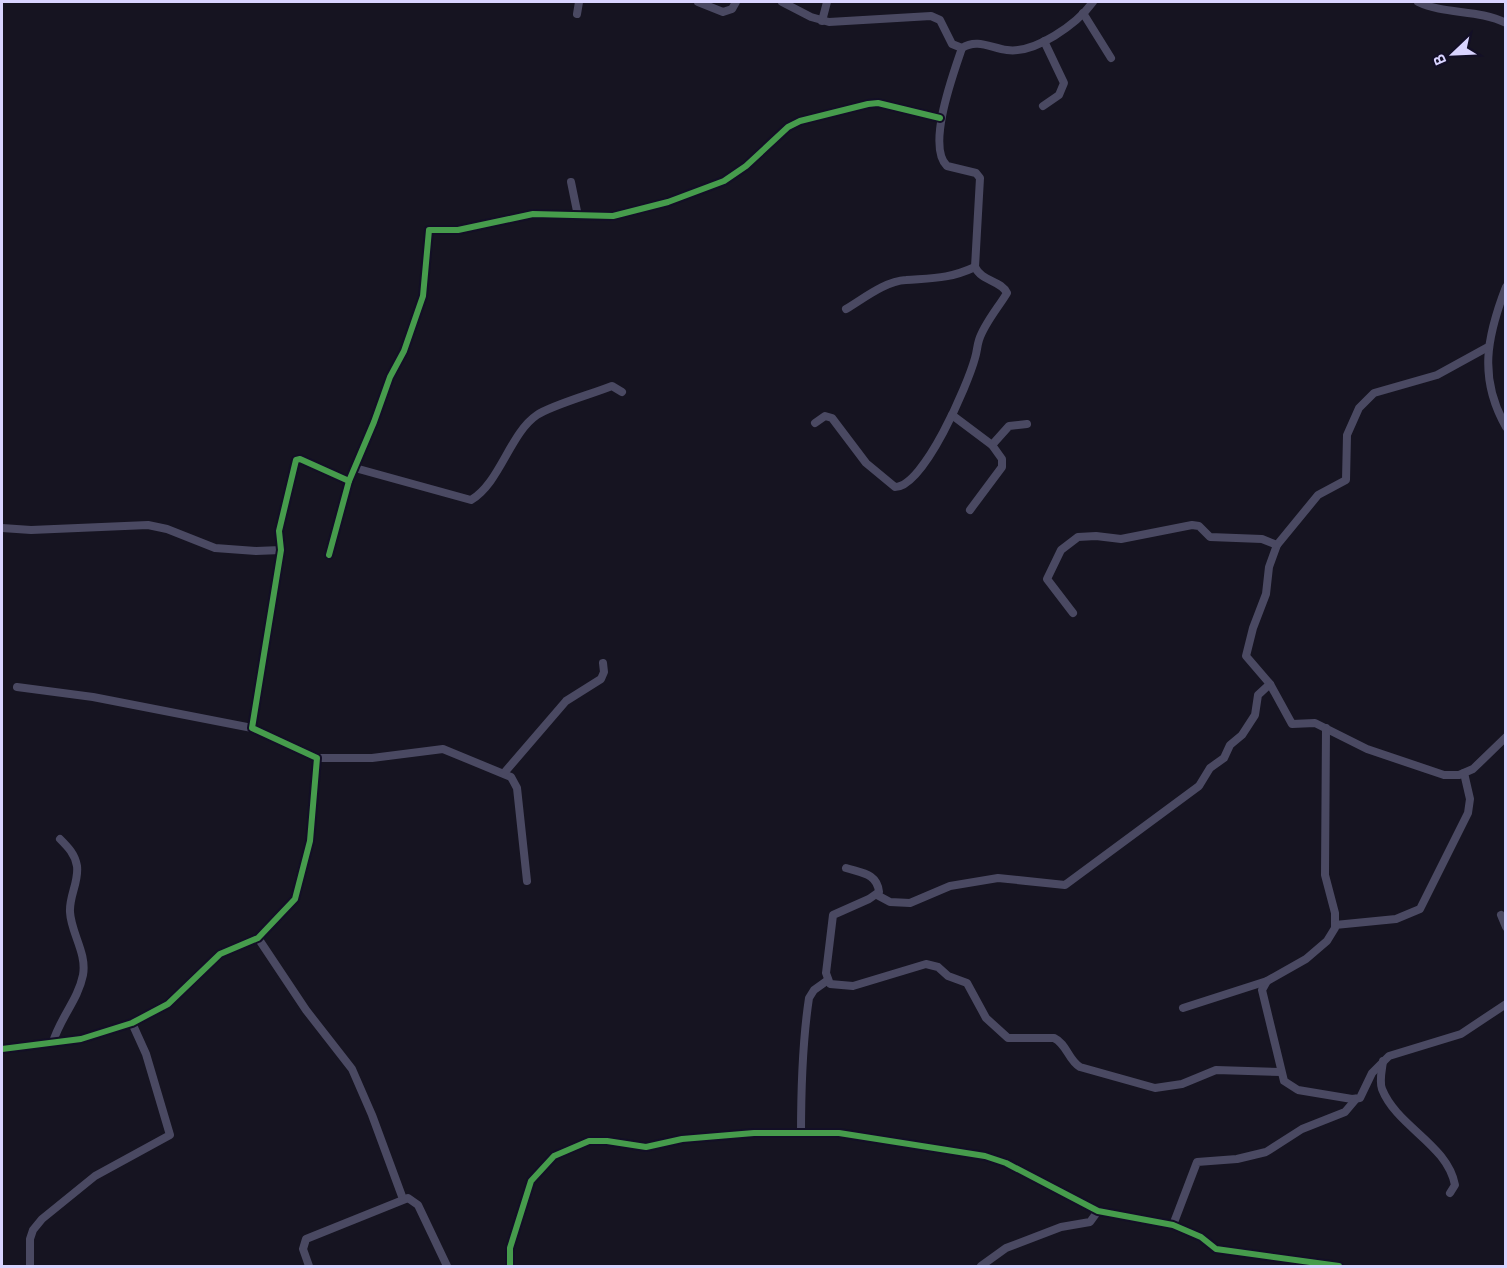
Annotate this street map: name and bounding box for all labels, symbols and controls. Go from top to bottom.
north arrow [1423,24,1483,84]
text: B [1429,51,1450,68]

